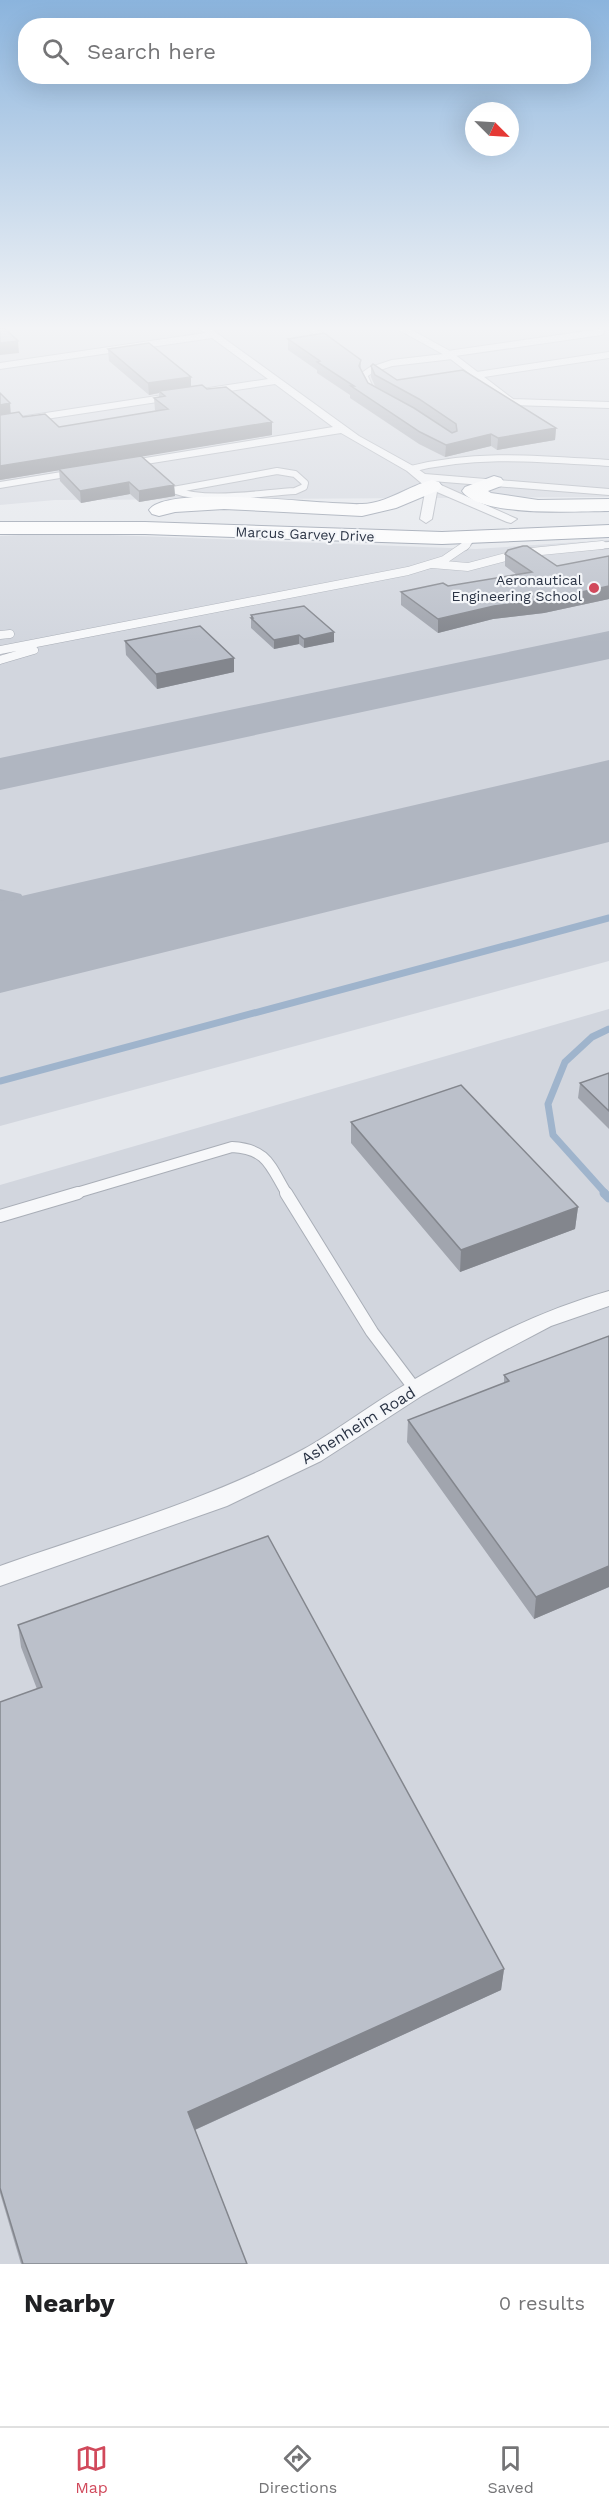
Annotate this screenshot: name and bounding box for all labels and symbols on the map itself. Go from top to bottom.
north arrow [465,102,519,156]
street label: Marcus Garvey Drive [235,524,375,544]
place label: Aeronautical Engineering School [452,572,583,604]
marker: Aeronautical Engineering School [587,581,601,595]
street label: Ashenheim Road [298,1383,419,1468]

